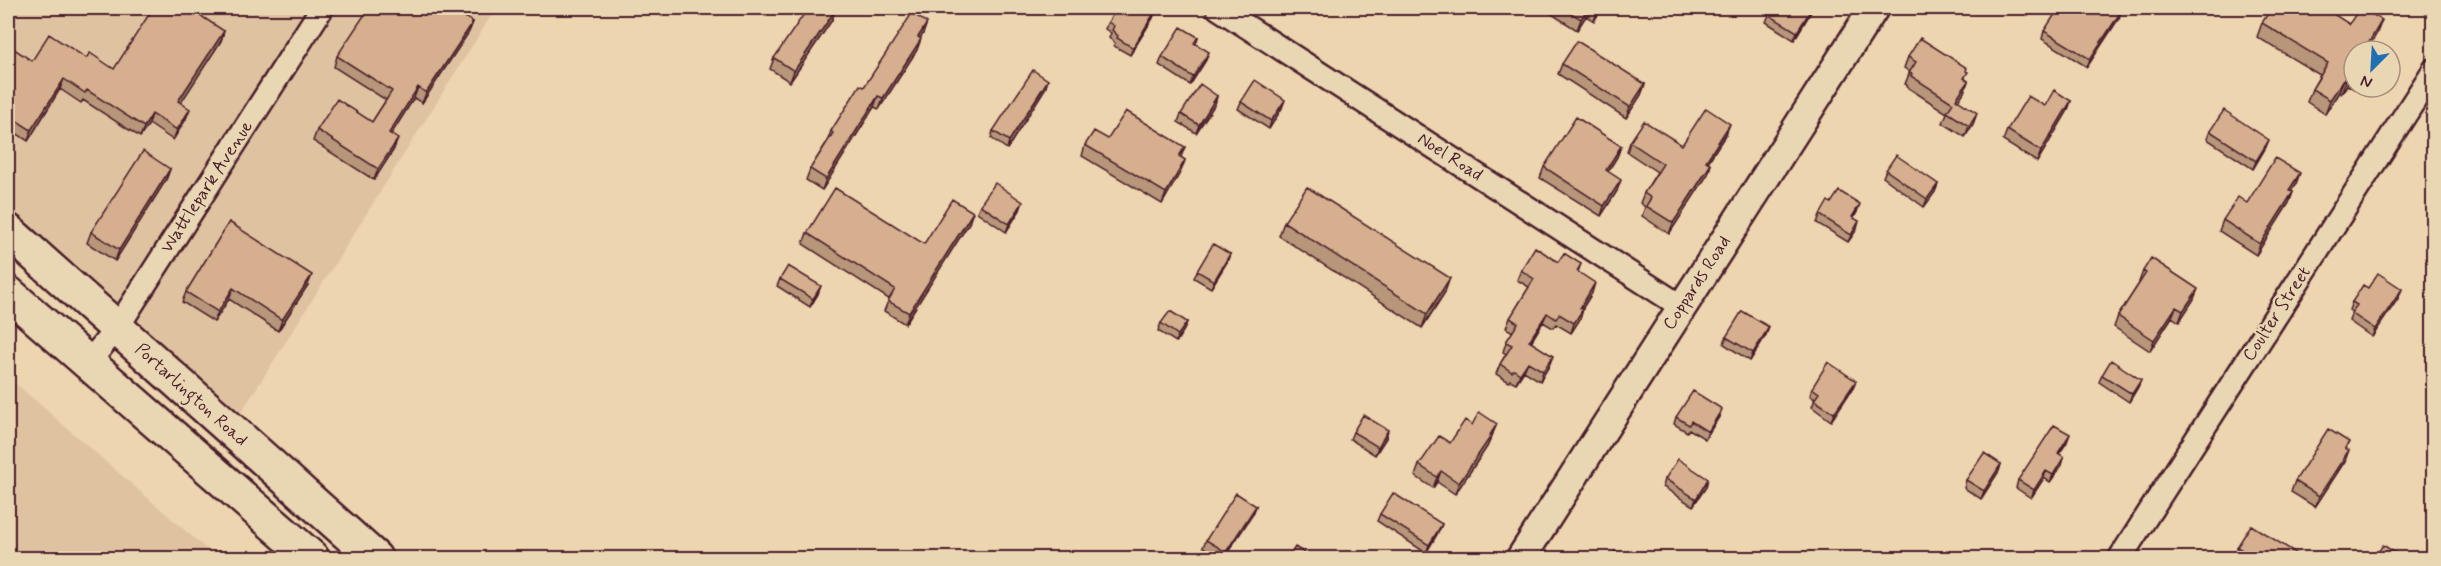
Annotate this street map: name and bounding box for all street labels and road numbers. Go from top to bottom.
street label: Wattlepark Avenue [155,116,259,258]
street label: Noel Road [1413,127,1487,187]
street label: Coppards Road [1658,231,1736,335]
street label: Coulter Street [2237,262,2317,366]
street label: Portarlington Road [128,338,252,454]

